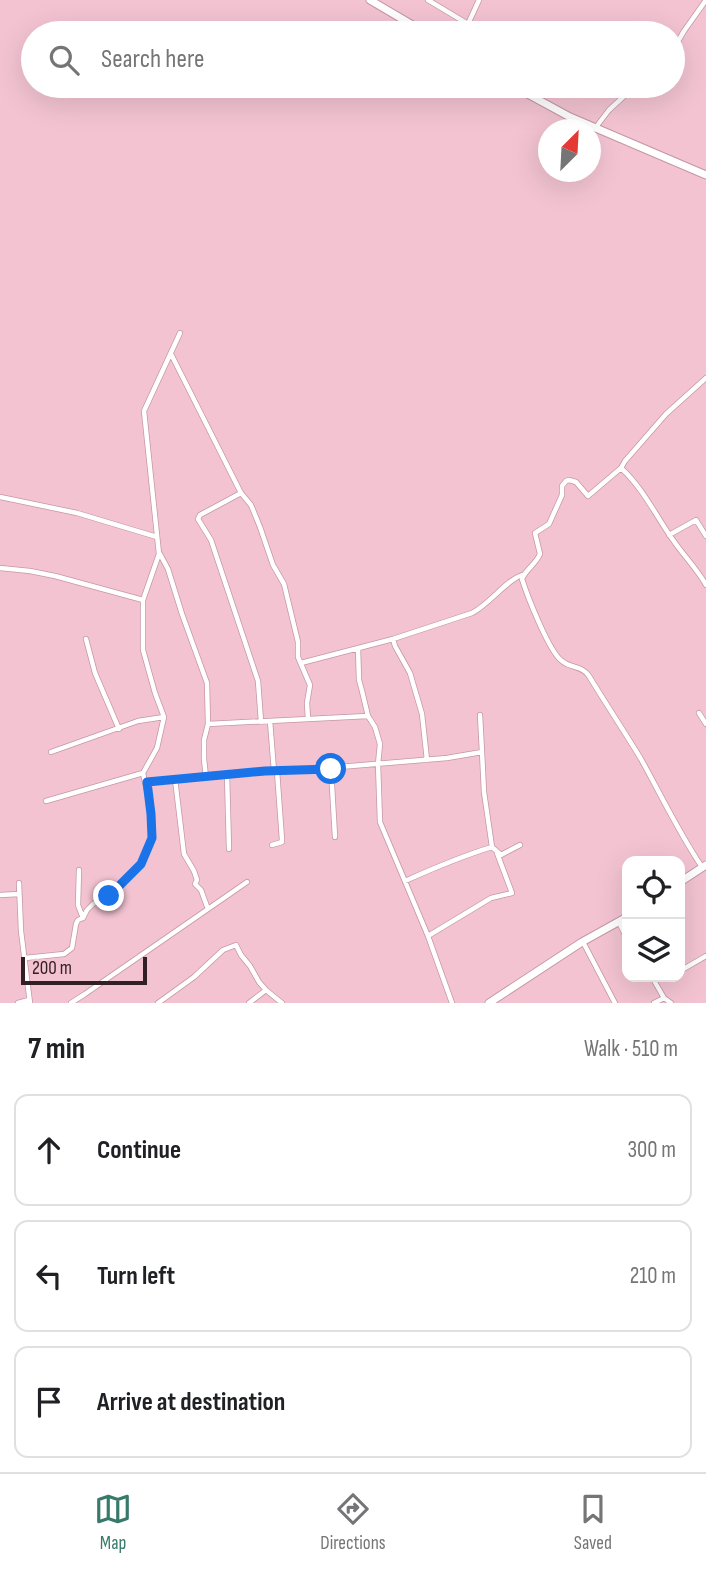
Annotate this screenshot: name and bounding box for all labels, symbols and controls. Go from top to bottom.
search box [21,21,685,98]
icon: search [45,41,83,79]
text: Search here [101,44,204,75]
north arrow [538,119,601,182]
route start [315,753,346,784]
map controls [622,856,685,982]
button: locate [622,856,685,919]
route end [93,880,124,911]
button: layers [622,919,685,982]
scale bar [21,954,147,986]
text: 200 m [32,957,72,980]
text: 7 min [28,1031,85,1067]
text: Walk · 510 m [584,1035,678,1063]
icon: ahead [30,1131,68,1169]
text: Continue [97,1135,181,1166]
text: 300 m [627,1136,676,1164]
icon: left [30,1257,68,1295]
text: Turn left [97,1261,175,1292]
text: 210 m [630,1262,676,1290]
icon: arrive [30,1383,68,1421]
text: Arrive at destination [97,1387,285,1418]
tab: Map [94,1490,132,1555]
tab: Directions [320,1490,386,1555]
tab: Saved [574,1490,612,1555]

